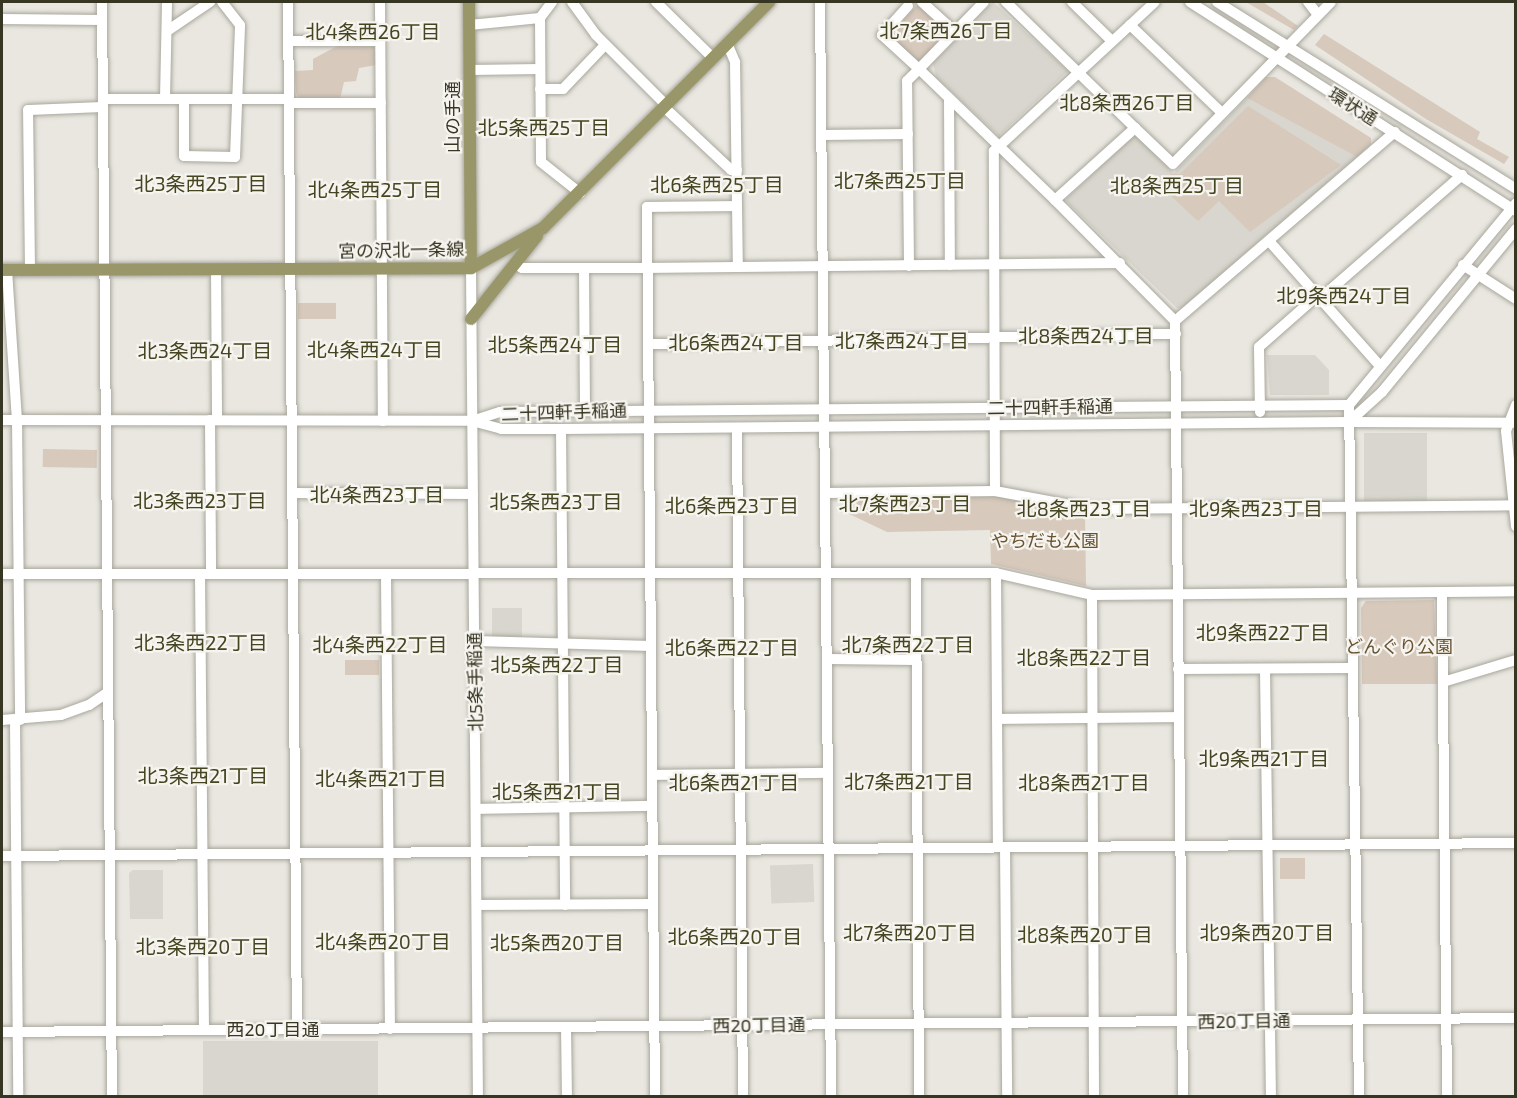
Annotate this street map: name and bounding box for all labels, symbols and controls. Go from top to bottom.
district label: 北7条西26丁目 [880,18,1012,42]
district label: 北4条西26丁目 [306,19,440,43]
street label: 山の手通 [441,81,463,153]
street label: 環状通 [1324,83,1382,129]
district label: 北8条西26丁目 [1060,90,1194,114]
district label: 北5条西25丁目 [478,115,610,139]
district label: 北7条西25丁目 [834,168,966,192]
district label: 北3条西25丁目 [134,171,268,195]
district label: 北6条西25丁目 [650,172,784,196]
district label: 北8条西25丁目 [1110,173,1244,197]
district label: 北4条西25丁目 [308,177,442,201]
street label: 宮の沢北一条線 [338,238,464,262]
district label: 北9条西24丁目 [1277,283,1411,307]
district label: 北8条西24丁目 [1018,323,1154,347]
district label: 北7条西24丁目 [835,328,969,352]
district label: 北6条西24丁目 [669,330,803,354]
district label: 北5条西24丁目 [488,332,622,356]
district label: 北4条西24丁目 [307,337,443,361]
district label: 北3条西24丁目 [138,338,272,362]
street label: 二十四軒手稲通 [987,395,1113,419]
street label: 二十四軒手稲通 [501,399,627,425]
district label: 北4条西23丁目 [310,482,444,506]
district label: 北3条西23丁目 [133,488,267,512]
district label: 北5条西23丁目 [489,489,623,513]
district label: 北7条西23丁目 [839,491,971,515]
district label: 北6条西23丁目 [665,493,799,517]
district label: 北8条西23丁目 [1017,496,1151,520]
district label: 北9条西23丁目 [1189,496,1323,520]
park label: やちだも公園 [991,529,1099,551]
district label: 北9条西22丁目 [1196,620,1330,644]
district label: 北3条西22丁目 [134,630,268,654]
district label: 北4条西22丁目 [313,632,447,656]
street label: 北5条手稲通 [463,632,487,732]
district label: 北7条西22丁目 [842,632,974,656]
district label: 北6条西22丁目 [665,635,799,659]
park label: どんぐり公園 [1345,635,1453,657]
district label: 北8条西22丁目 [1017,645,1151,669]
district label: 北5条西22丁目 [490,652,624,676]
district label: 北9条西21丁目 [1199,746,1329,770]
district label: 北3条西21丁目 [138,763,268,787]
district label: 北4条西21丁目 [315,766,447,790]
district label: 北7条西21丁目 [844,769,974,793]
district label: 北6条西21丁目 [669,770,799,794]
district label: 北8条西21丁目 [1018,770,1150,794]
district label: 北5条西21丁目 [492,779,622,803]
district label: 北7条西20丁目 [843,920,977,944]
district label: 北9条西20丁目 [1200,920,1334,944]
district label: 北8条西20丁目 [1017,922,1153,946]
district label: 北6条西20丁目 [668,924,802,948]
district label: 北4条西20丁目 [315,929,451,953]
district label: 北5条西20丁目 [490,930,624,954]
district label: 北3条西20丁目 [136,934,270,958]
street label: 西20丁目通 [1197,1009,1291,1033]
street label: 西20丁目通 [712,1013,806,1037]
street label: 西20丁目通 [227,1018,319,1040]

